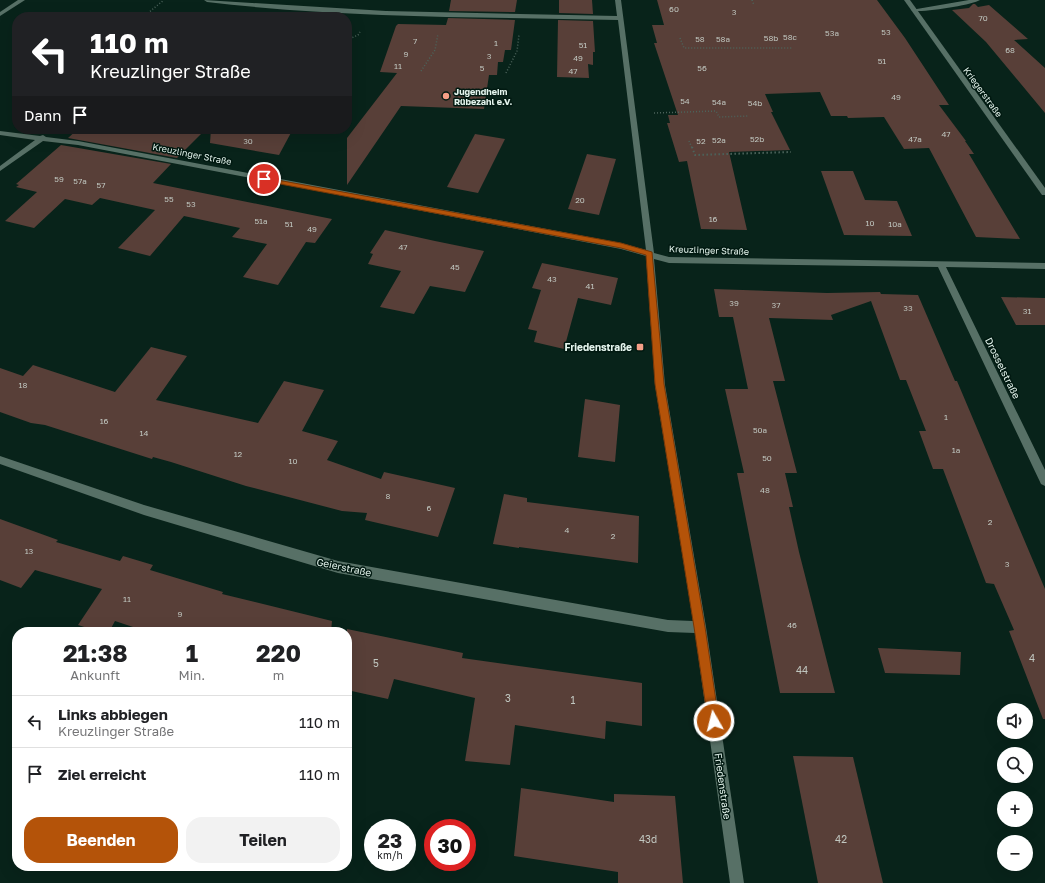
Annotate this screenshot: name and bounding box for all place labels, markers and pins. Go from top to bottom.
place label: Jugendheim Rübezahl e.V. [454,86,512,107]
marker: Jugendheim Rübezahl e.V. [441,91,451,101]
pin [247,162,281,196]
place label: Friedenstraße [564,341,632,353]
marker: Friedenstraße [635,342,645,352]

